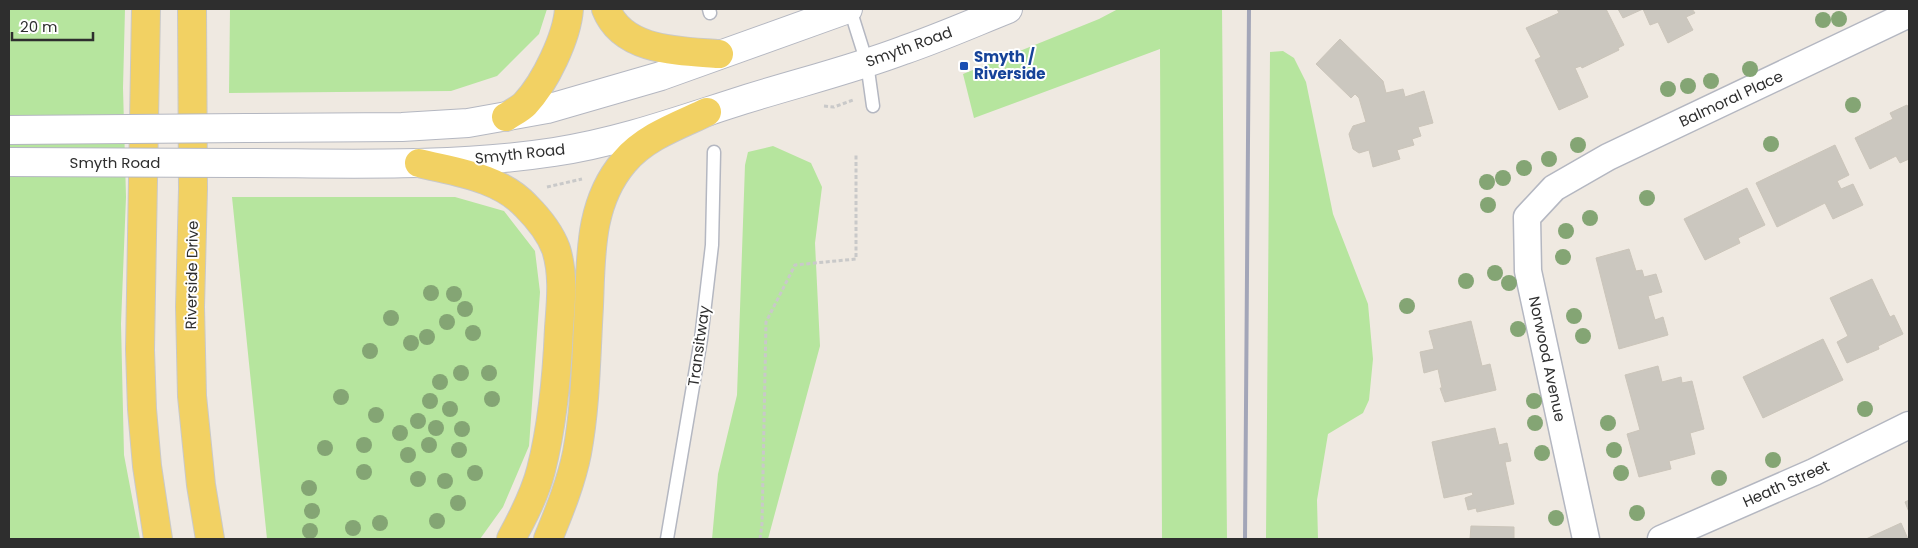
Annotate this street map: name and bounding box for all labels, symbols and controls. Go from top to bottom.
scale bar [12,10,94,42]
text: 20 m [20,16,58,37]
street label: Smyth Road [863,21,955,72]
place label: Smyth / Riverside [974,46,1045,84]
marker: Smyth / Riverside [958,60,970,72]
street label: Balmoral Place [1675,65,1786,132]
street label: Smyth Road [474,138,566,169]
street label: Smyth Road [70,152,160,173]
street label: Riverside Drive [180,220,203,330]
street label: Norwood Avenue [1524,294,1571,424]
street label: Transitway [682,304,715,388]
street label: Heath Street [1739,455,1832,512]

